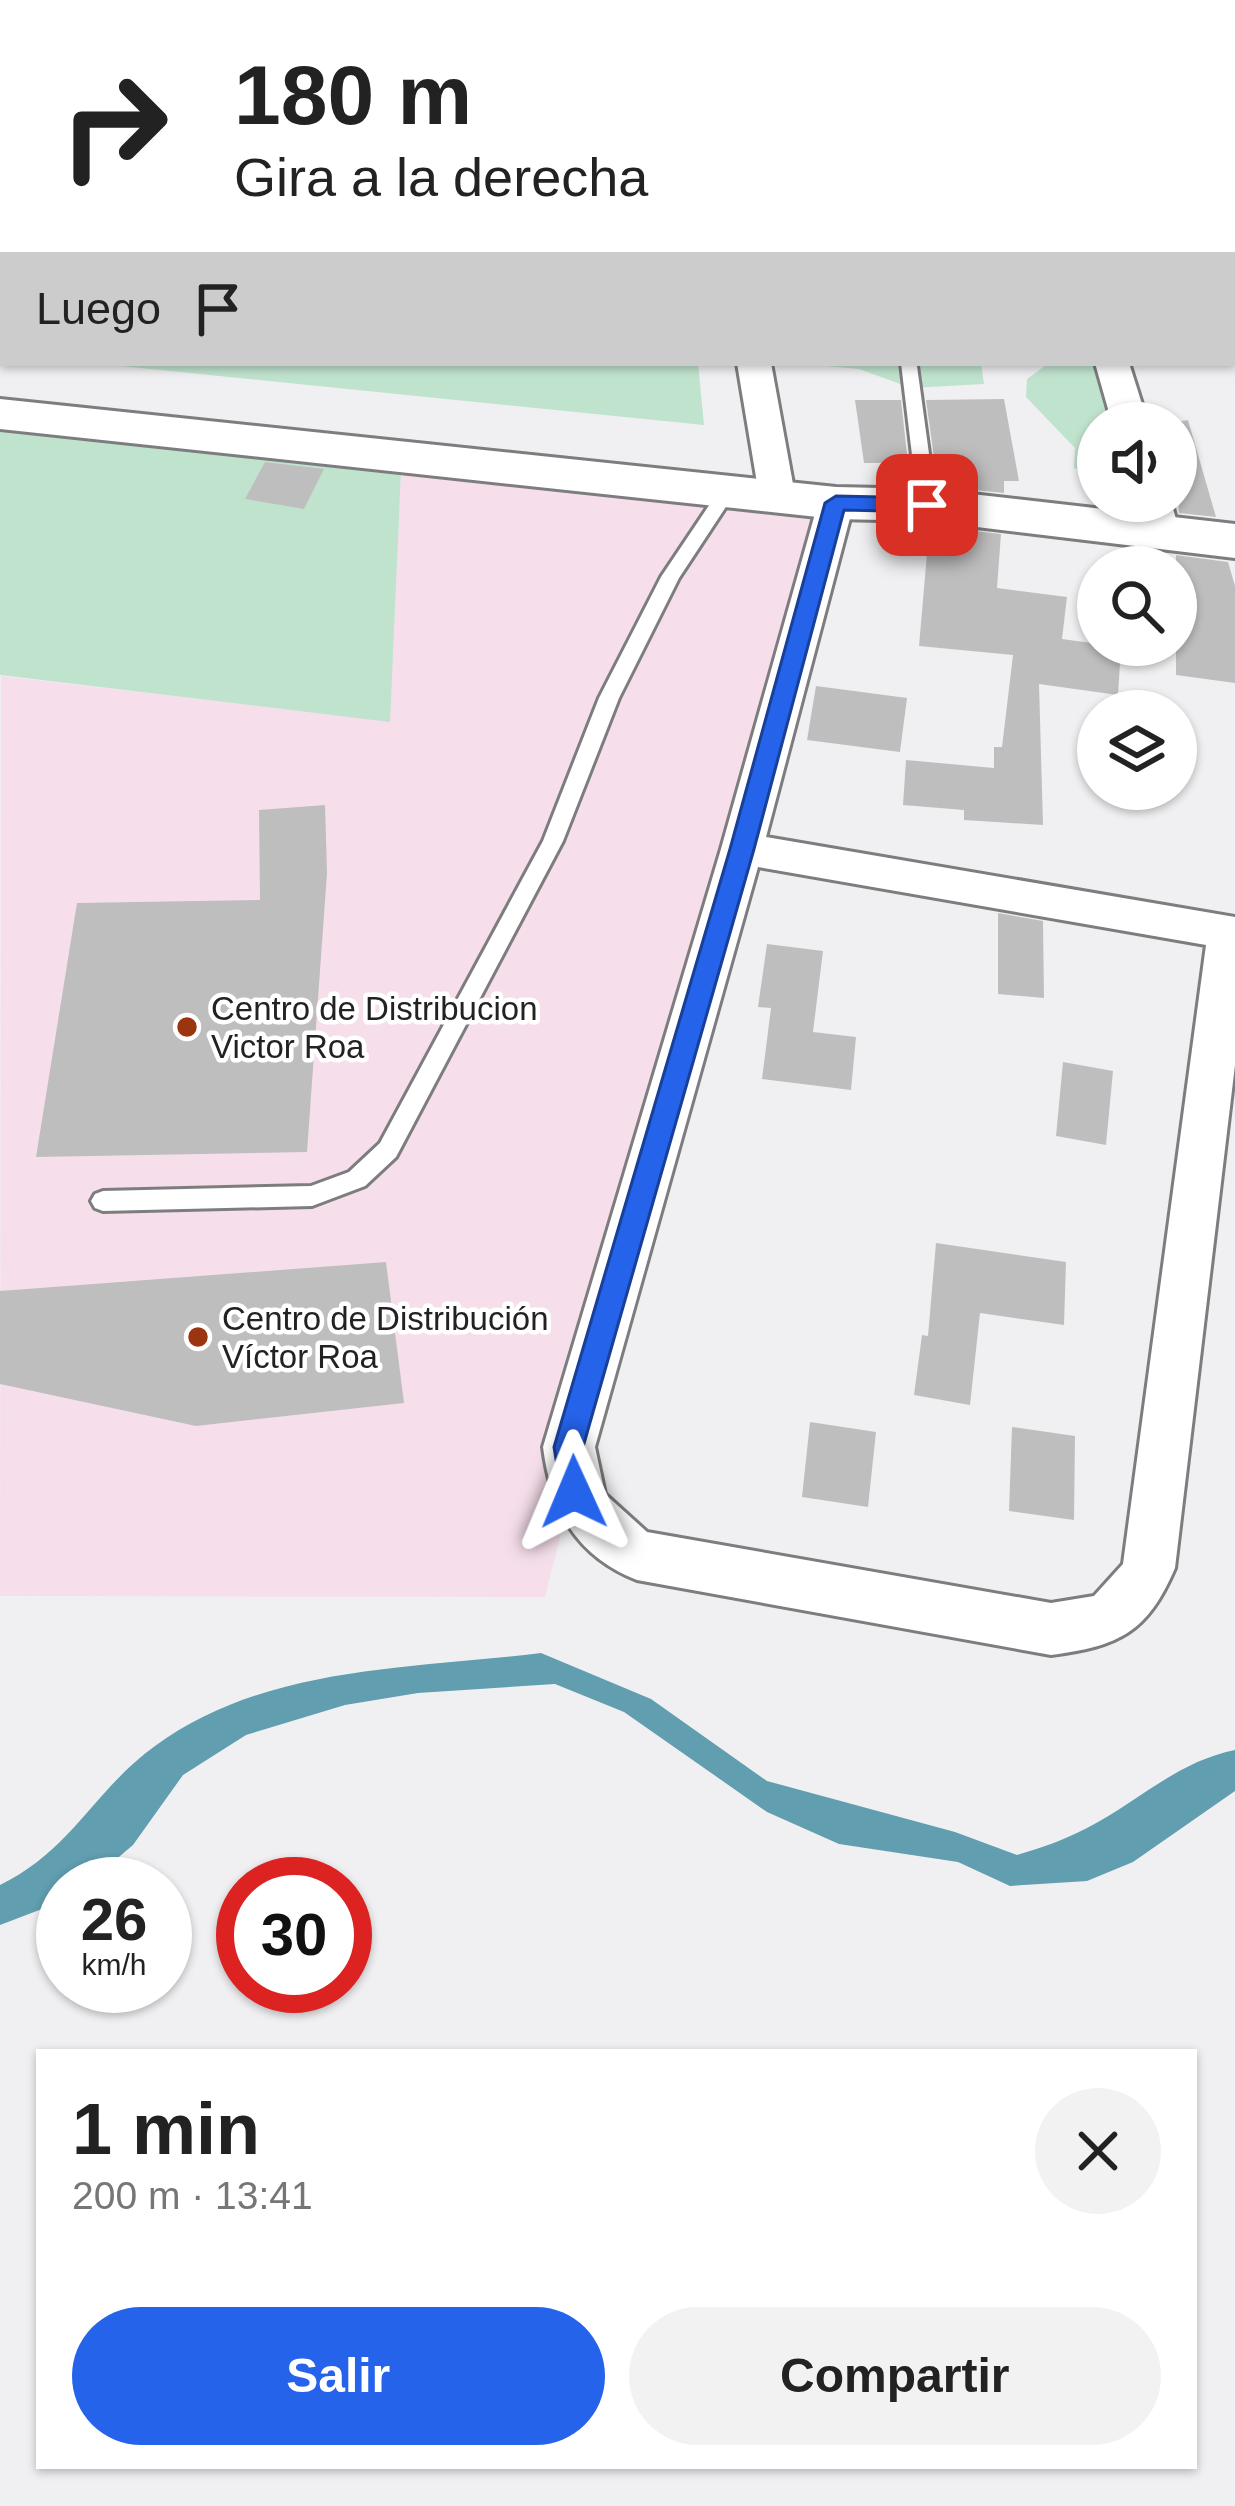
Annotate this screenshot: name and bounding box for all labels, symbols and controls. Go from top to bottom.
icon: right [36,48,192,204]
text: 180 m [234,48,472,142]
text: Gira a la derecha [234,147,648,207]
icon: arrive [185,276,251,342]
text: Luego [36,283,161,334]
map controls [1077,402,1197,810]
button: sound [1077,402,1197,522]
pin [876,454,978,556]
icon: arrive [894,472,960,538]
button: search [1077,546,1197,666]
button: layers [1077,690,1197,810]
place label: Centro de Distribucion Victor Roa [211,990,538,1065]
marker: Centro de Distribucion Victor Roa [174,1014,200,1040]
place label: Centro de Distribución Víctor Roa [222,1300,549,1375]
marker: Centro de Distribución Víctor Roa [185,1324,211,1350]
position arrow [511,1429,637,1555]
speed limit sign: 30 [216,1857,372,2013]
text: 26 [81,1886,147,1953]
text: km/h [81,1948,147,1981]
button: close [1035,2088,1161,2214]
text: 1 min [72,2089,260,2169]
text: 200 m · 13:41 [72,2174,313,2217]
button: Salir [72,2307,605,2445]
button: Compartir [629,2307,1161,2445]

